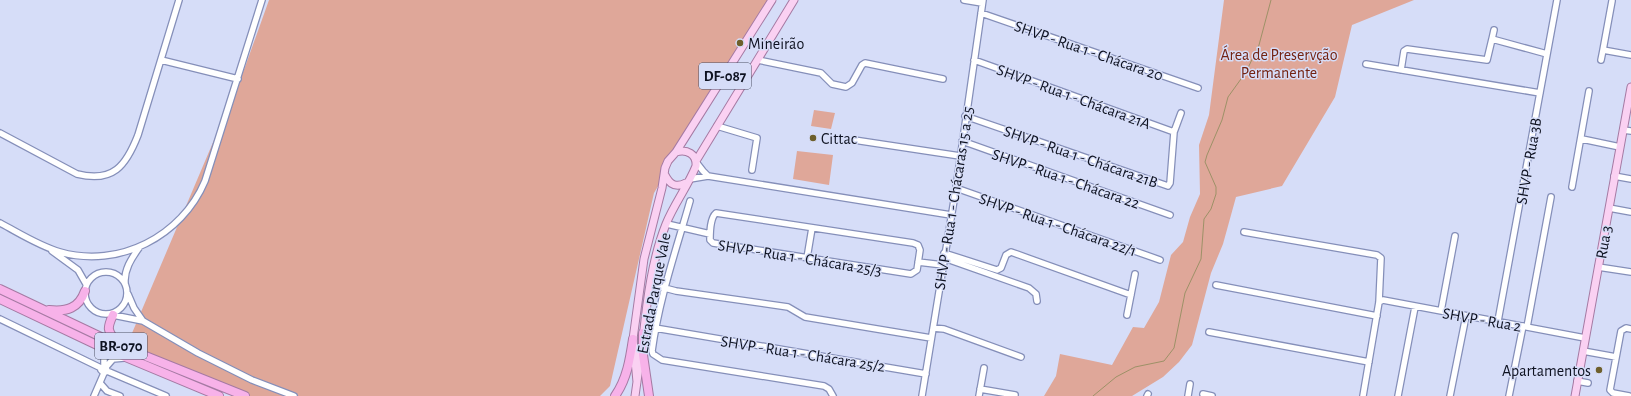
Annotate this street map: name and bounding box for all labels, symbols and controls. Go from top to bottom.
street label: SHVP - Rua 1 - Chácara 20 [1012,18,1165,84]
place label: Mineirão [748,36,804,52]
marker: Mineirão [735,38,745,48]
park label: Área de Preservção Permanente [1220,45,1338,81]
street label: SHVP - Rua 1 - Chácara 21A [995,62,1153,132]
road number: DF-087 [699,63,751,89]
street label: SHVP - Rua 1 - Chácaras 15 a 25 [932,105,976,291]
street label: SHVP - Rua 3B [1513,117,1544,206]
street label: SHVP - Rua 1 - Chácara 21B [1002,123,1160,191]
place label: Cittac [821,131,857,147]
marker: Cittac [808,133,818,143]
street label: SHVP - Rua 1 - Chácara 22 [990,146,1142,212]
street label: SHVP - Rua 1 - Chácara 22/1 [977,190,1138,259]
street label: Rua 3 [1593,224,1615,260]
street label: Estrada Parque Vale [634,231,674,355]
street label: SHVP - Rua 1 - Chácara 25/3 [717,237,883,279]
street label: SHVP - Rua 2 [1441,305,1523,335]
road number: BR-070 [95,333,147,359]
street label: SHVP - Rua 1 - Chácara 25/2 [719,333,886,375]
place label: Apartamentos [1502,363,1591,379]
marker: Apartamentos [1594,365,1604,375]

